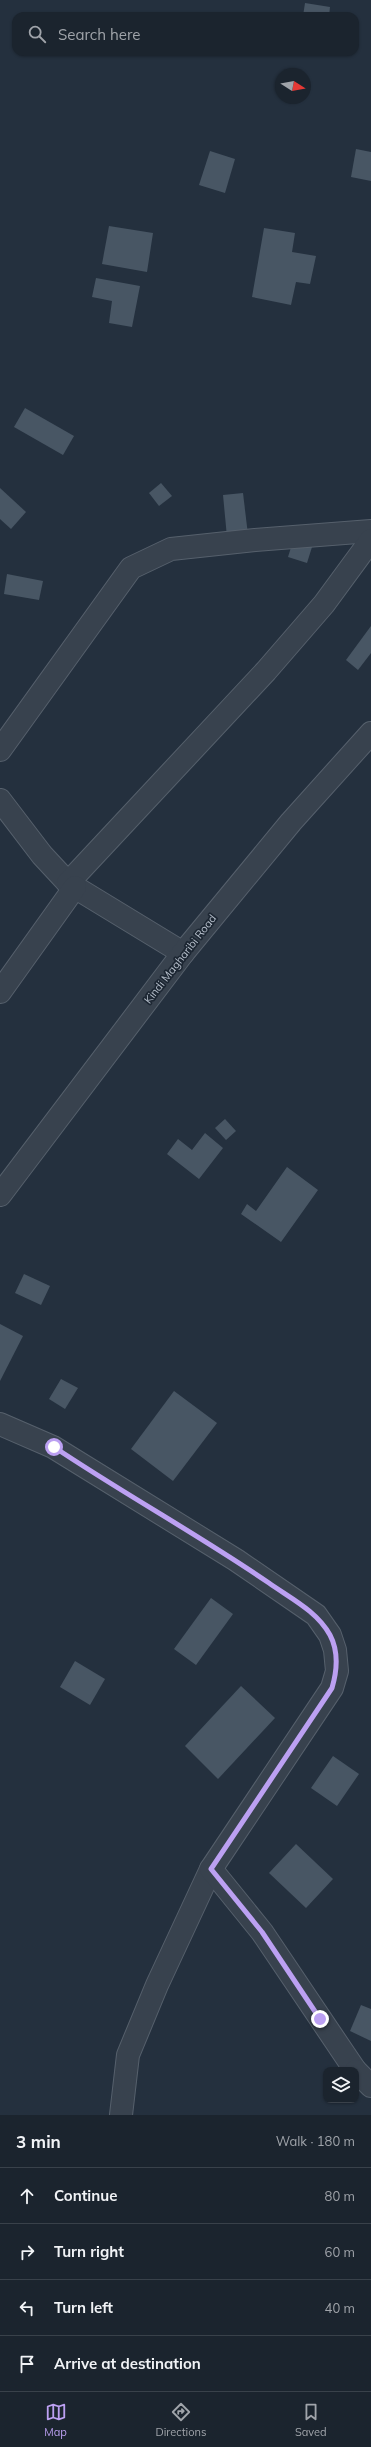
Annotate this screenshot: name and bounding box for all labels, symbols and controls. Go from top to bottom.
search box [12,12,359,56]
icon: search [26,23,48,45]
text: Search here [58,25,140,44]
north arrow [275,68,311,104]
street label: Kindi Magharibi Road [141,912,219,1006]
route start [45,1438,63,1456]
route end [311,2010,329,2028]
map controls [323,2067,359,2103]
button: layers [323,2067,359,2103]
text: 3 min [16,2131,61,2152]
text: Walk · 180 m [276,2133,355,2149]
icon: ahead [16,2185,38,2207]
text: Continue [54,2186,117,2205]
text: 80 m [325,2188,355,2204]
icon: right [16,2241,38,2263]
text: Turn right [54,2242,124,2261]
text: 60 m [325,2244,355,2260]
icon: left [16,2297,38,2319]
text: Turn left [54,2298,113,2317]
text: 40 m [325,2300,355,2316]
icon: arrive [16,2353,38,2375]
text: Arrive at destination [54,2354,201,2373]
tab: Map [44,2401,67,2439]
tab: Directions [156,2401,206,2439]
tab: Saved [295,2401,327,2439]

